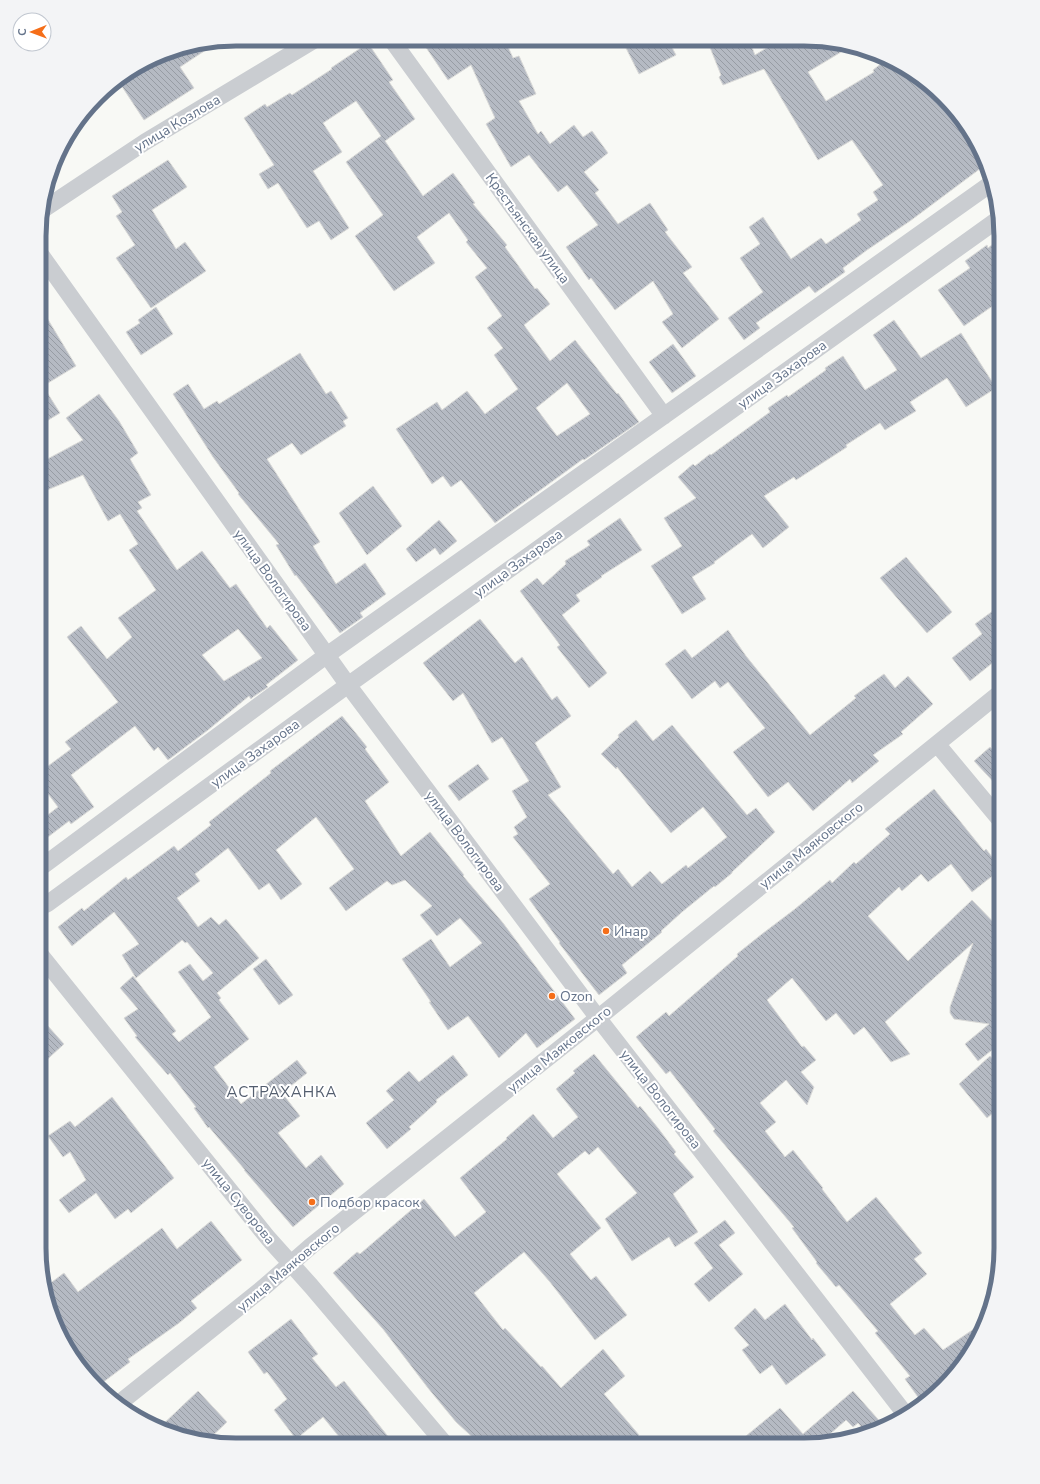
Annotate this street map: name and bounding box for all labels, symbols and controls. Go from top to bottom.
north arrow [12,12,52,52]
text: С [15,28,30,36]
street label: улица Козлова [131,90,224,157]
street label: Крестьянская улица [481,169,574,288]
street label: улица Захарова [734,336,831,413]
street label: улица Захарова [470,525,567,602]
street label: улица Вологирова [229,526,316,635]
street label: улица Захарова [207,715,304,792]
street label: улица Вологирова [420,787,509,896]
street label: улица Маяковского [755,798,867,893]
place label: Инар [614,922,648,941]
marker: Инар [601,926,611,936]
place label: Ozon [560,987,593,1006]
marker: Ozon [547,991,557,1001]
street label: улица Маяковского [503,1002,615,1097]
street label: улица Вологирова [616,1046,706,1153]
district label: АСТРАХАНКА [227,1082,337,1102]
street label: улица Суворова [198,1154,279,1249]
place label: Подбор красок [320,1193,420,1212]
marker: Подбор красок [307,1197,317,1207]
street label: улица Маяковского [233,1219,344,1316]

